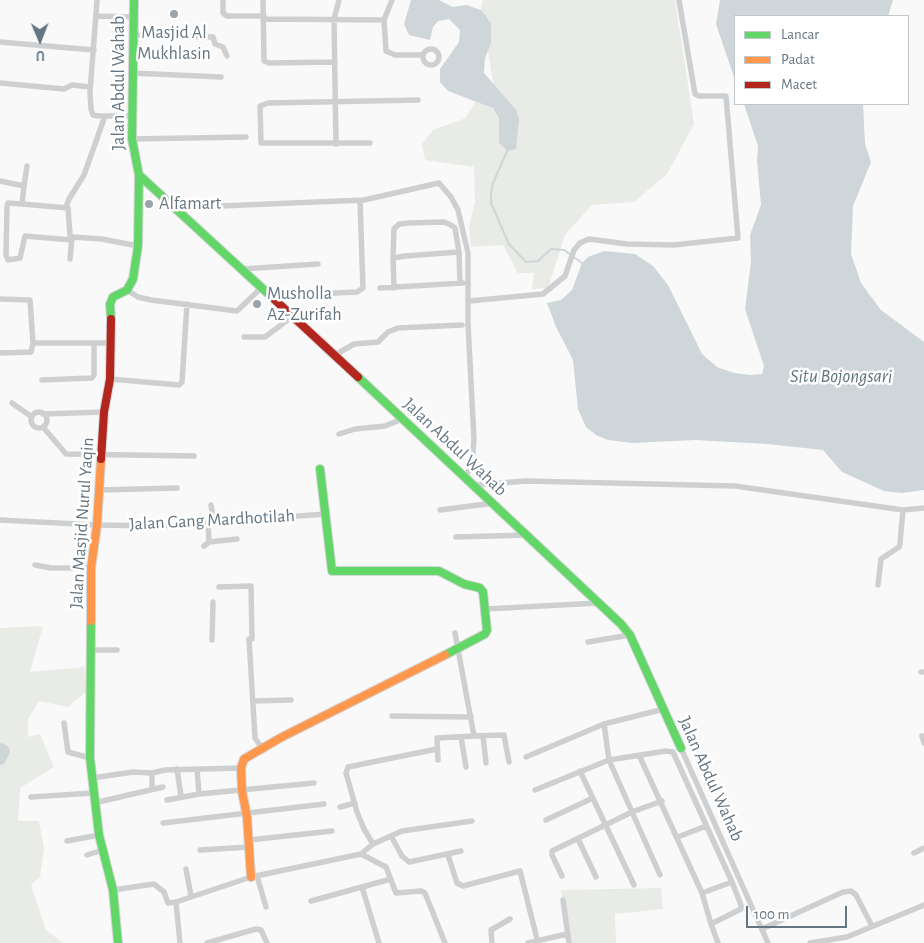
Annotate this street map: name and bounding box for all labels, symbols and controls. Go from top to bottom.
marker: Masjid Al Mukhlasin [168,8,180,20]
north arrow [15,15,65,65]
legend [734,15,909,105]
street label: Jalan Abdul Wahab [108,16,130,150]
place label: Masjid Al Mukhlasin [137,22,211,64]
text: Lancar [781,27,819,42]
text: U [36,48,45,62]
text: Padat [781,52,815,67]
text: Macet [781,77,817,92]
place label: Alfamart [159,193,221,215]
marker: Alfamart [143,198,155,210]
place label: Musholla Az-Zurifah [267,283,342,326]
marker: Musholla Az-Zurifah [251,298,263,310]
water label: Situ Bojongsari [790,365,892,387]
street label: Jalan Abdul Wahab [399,393,511,501]
street label: Jalan Masjid Nurul Yaqin [65,437,99,609]
street label: Jalan Gang Mardhotilah [129,505,295,535]
street label: Jalan Abdul Wahab [674,713,748,845]
scale bar [749,896,850,928]
text: 100 m [754,907,789,922]

